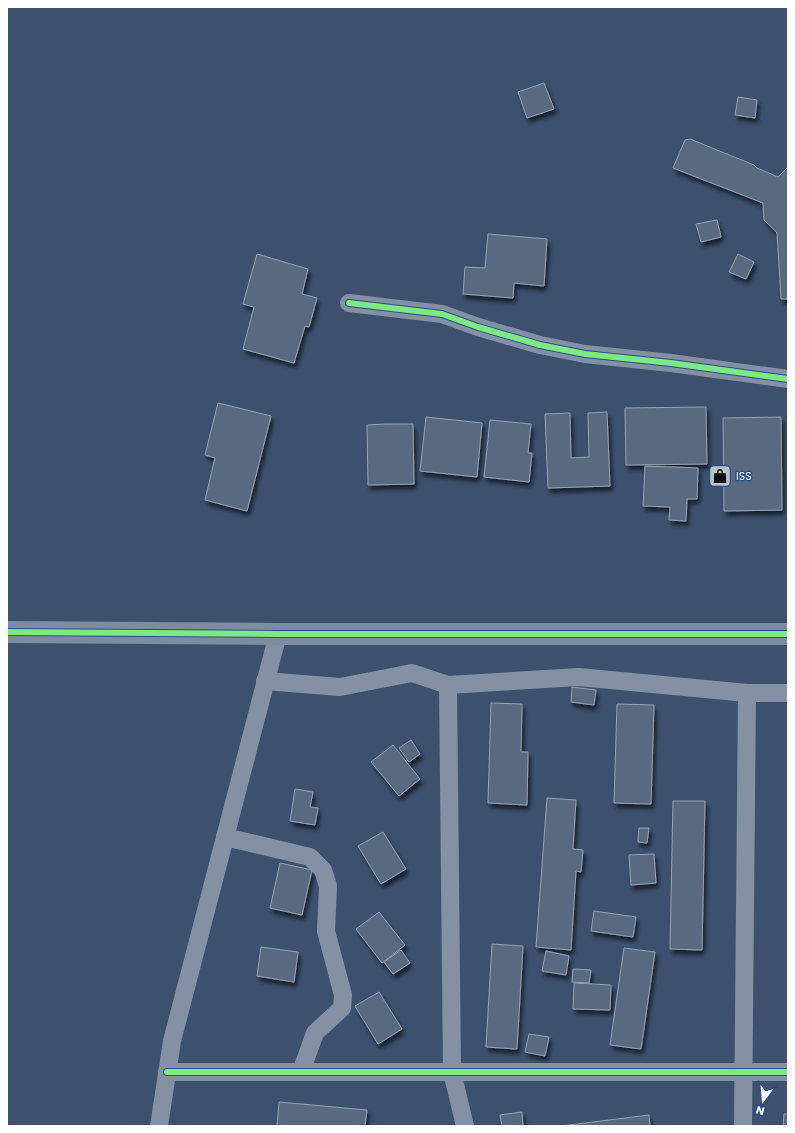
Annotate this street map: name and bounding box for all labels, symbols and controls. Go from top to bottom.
shop icon: ISS [707,463,733,489]
place label: ISS [736,468,752,484]
north arrow [743,1081,783,1121]
text: N [754,1102,766,1119]

